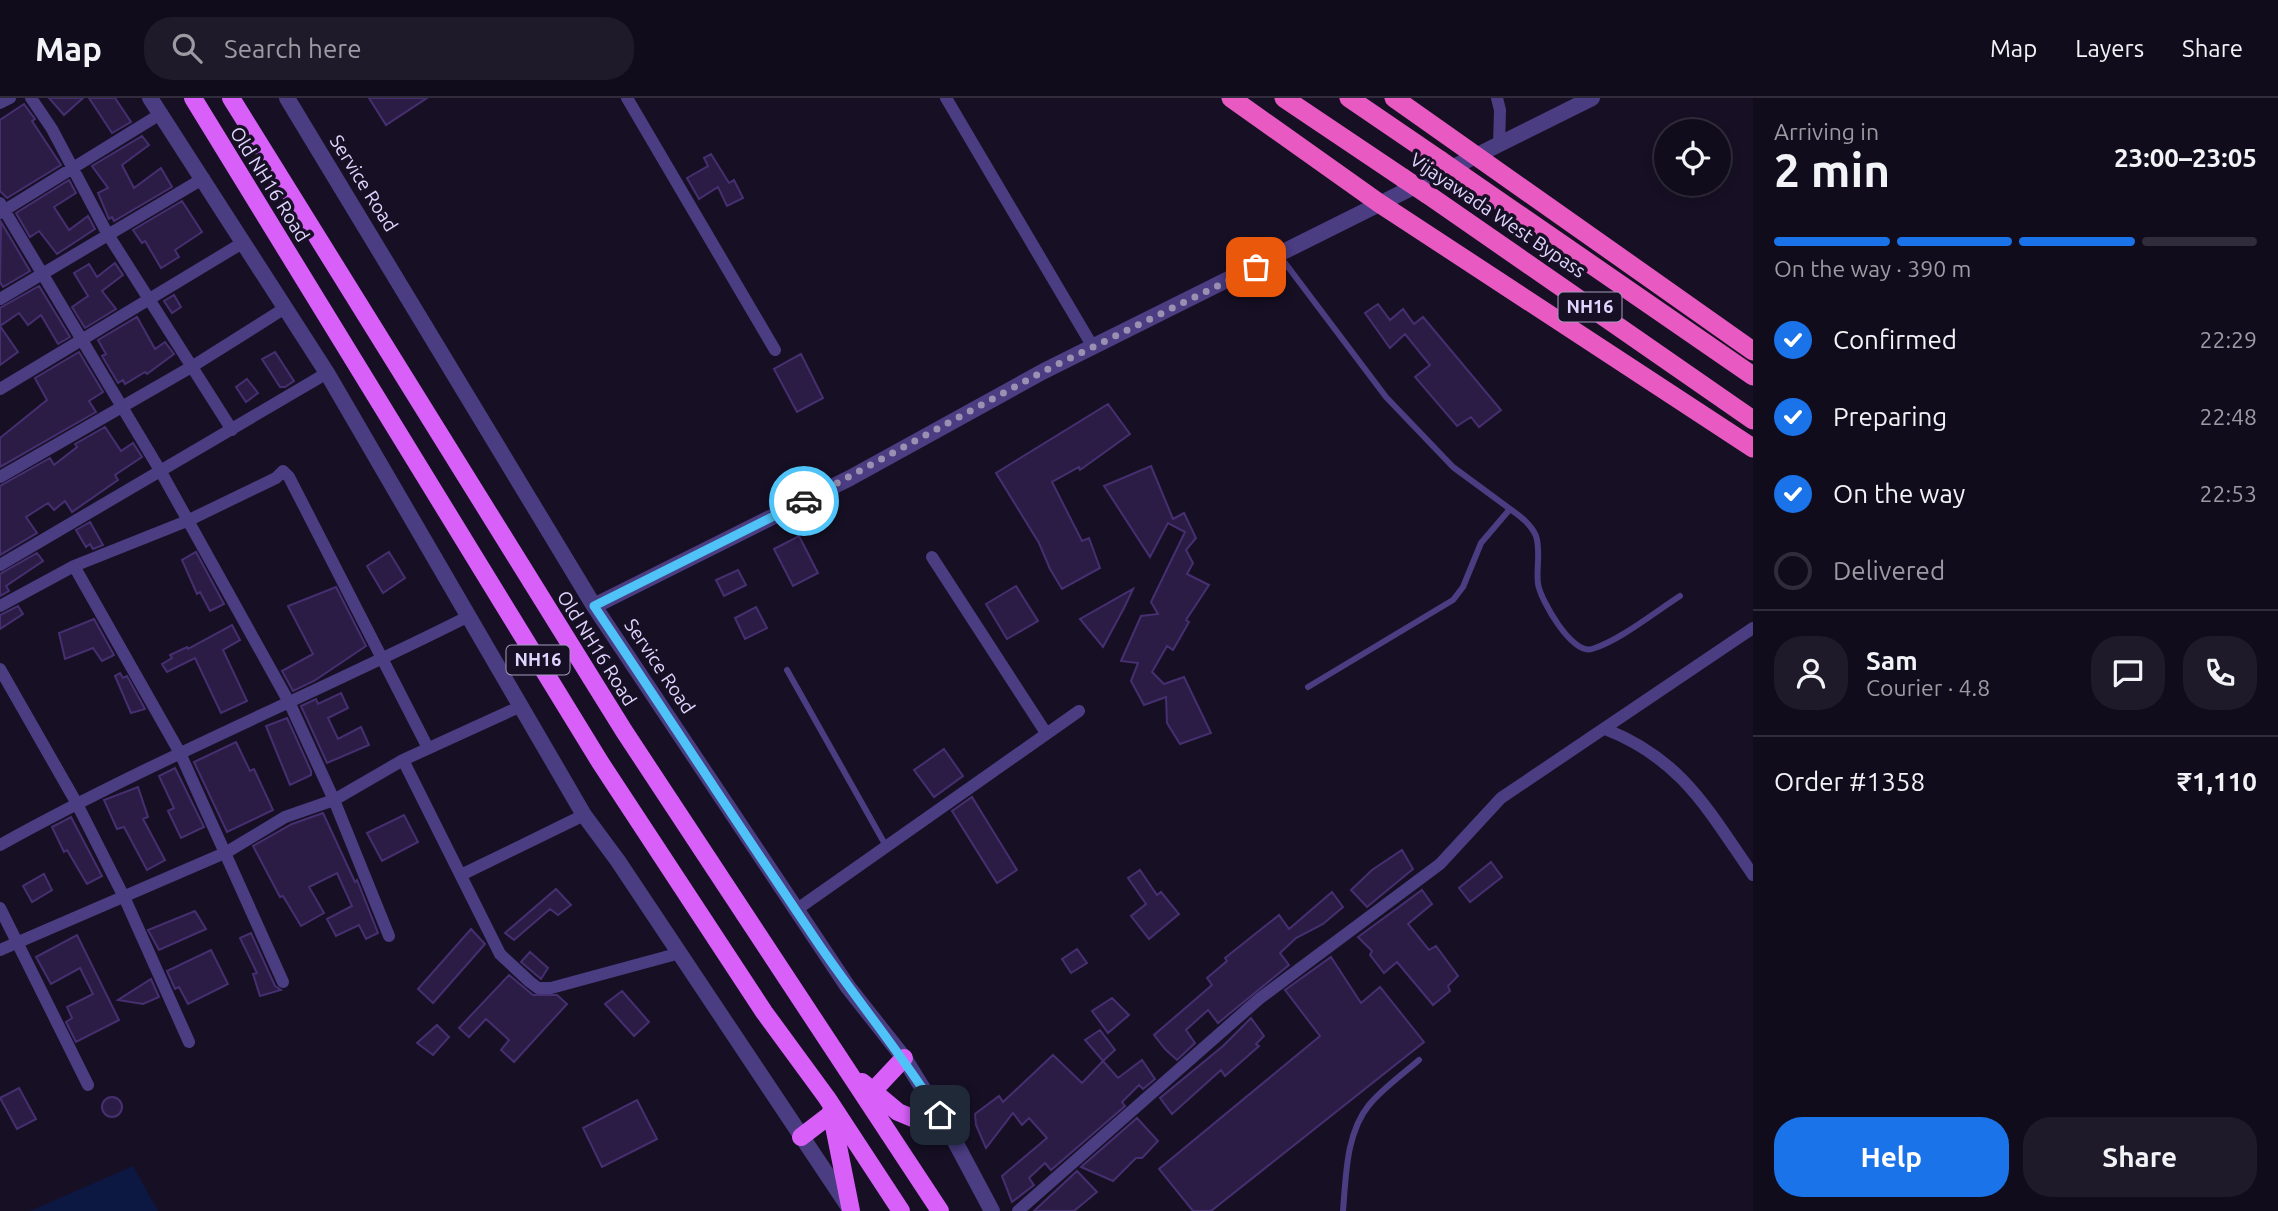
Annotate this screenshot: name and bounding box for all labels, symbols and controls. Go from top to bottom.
search box [144,17,634,80]
icon: search [168,29,206,67]
text: Map [35,30,102,67]
text: Search here [224,34,362,63]
text: Map [1990,35,2037,62]
text: Layers [2075,35,2144,62]
text: Share [2182,35,2243,62]
map controls [1654,119,1731,196]
button: locate [1654,119,1731,196]
text: Arriving in [1774,119,1879,144]
street label: Old NH16 Road [226,122,314,246]
street label: Service Road [326,131,402,235]
text: 23:00–23:05 [2114,143,2257,172]
text: 2 min [1774,144,1890,196]
street label: Vijayawada West Bypass [1406,148,1590,282]
pin [1226,237,1286,297]
icon: bag [1237,248,1275,286]
text: On the way · 390 m [1774,256,1971,281]
road number: NH16 [1558,292,1622,322]
icon: check [1774,321,1812,359]
text: Confirmed [1833,325,1957,354]
text: 22:29 [2199,327,2257,352]
icon: check [1774,398,1812,436]
text: Preparing [1833,402,1947,431]
text: 22:48 [2199,404,2257,429]
courier [769,466,839,536]
icon: check [1774,475,1812,513]
text: On the way [1833,479,1965,508]
text: 22:53 [2199,481,2257,506]
icon: car [785,482,823,520]
text: Delivered [1833,556,1945,585]
street label: Old NH16 Road [553,586,641,710]
street label: Service Road [620,615,700,717]
button: person [1774,636,1848,710]
button: chat [2091,636,2165,710]
button: phone [2183,636,2257,710]
road number: NH16 [506,646,570,674]
text: Sam [1866,646,1918,675]
text: Courier · 4.8 [1866,675,1990,700]
text: Order #1358 [1774,767,1925,796]
text: ₹1,110 [2177,767,2257,796]
pin [910,1085,970,1145]
icon: home [921,1096,959,1134]
button: Help [1774,1117,2009,1197]
button: Share [2023,1117,2257,1197]

